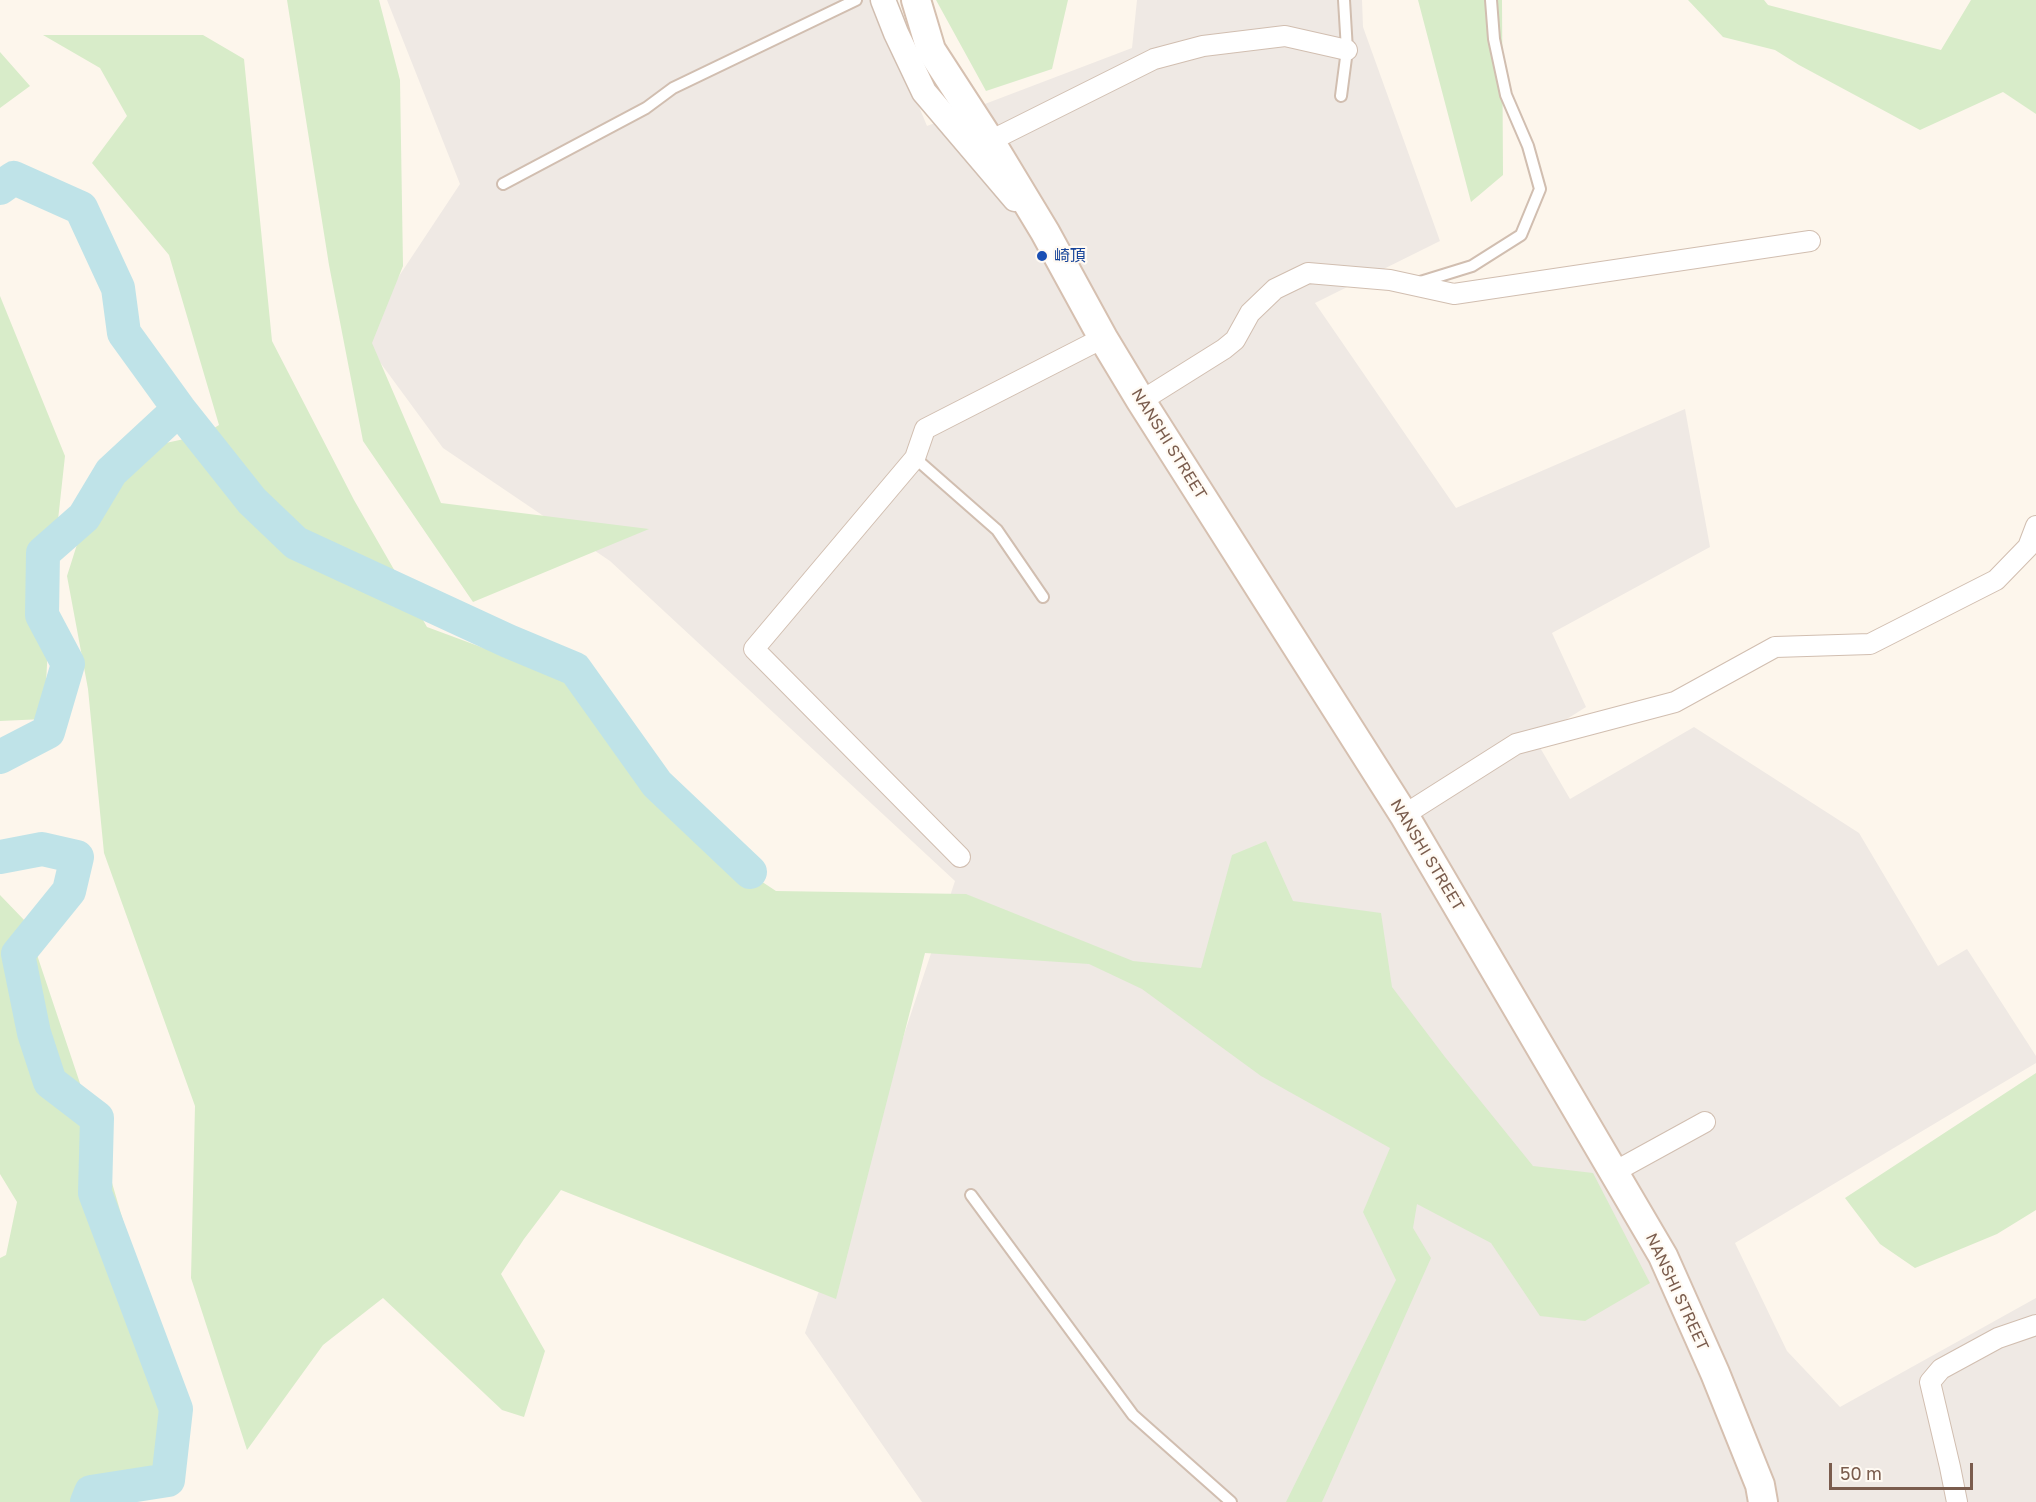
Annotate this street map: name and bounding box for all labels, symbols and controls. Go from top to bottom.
place label: 崎頂 [1054,246,1086,266]
marker: 崎頂 [1035,249,1049,263]
street label: NANSHI STREET [1127,385,1211,503]
street label: NANSHI STREET [1386,796,1468,914]
street label: NANSHI STREET [1641,1230,1713,1354]
scale bar [1832,1451,1976,1489]
text: 50 m [1840,1462,1882,1484]

